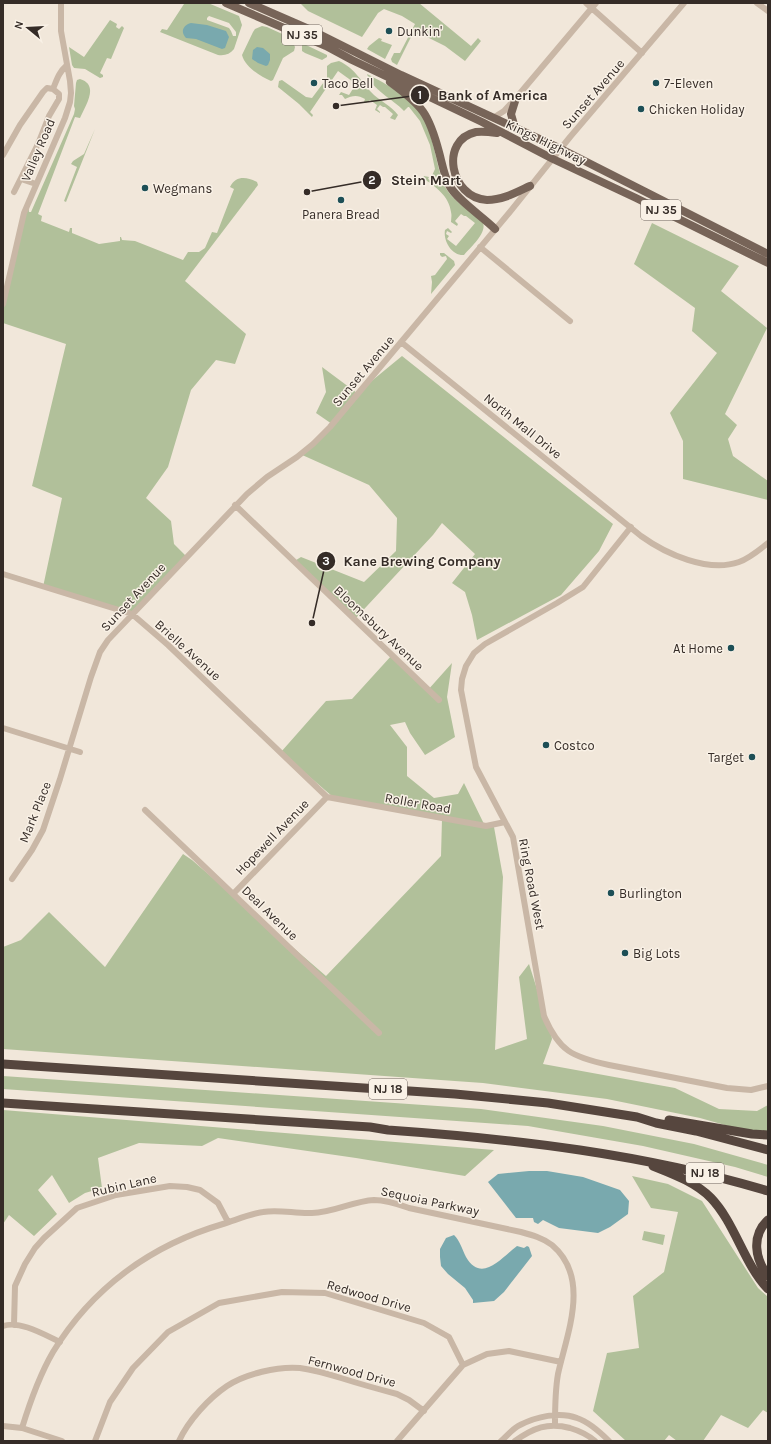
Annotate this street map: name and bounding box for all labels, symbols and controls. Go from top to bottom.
north arrow [8,8,48,48]
text: N [12,19,26,31]
place label: Dunkin' [397,24,442,39]
road number: NJ 35 [282,25,322,45]
marker: Dunkin' [384,26,394,36]
street label: Sunset Avenue [559,56,628,132]
place label: Taco Bell [322,76,373,91]
place label: 7-Eleven [664,76,713,91]
marker: Taco Bell [309,78,319,88]
marker: 7-Eleven [651,78,661,88]
callout: Bank of America [410,82,555,108]
text: Bank of America [438,87,548,104]
text: 1 [418,88,422,102]
place label: Chicken Holiday [649,102,745,117]
marker: Chicken Holiday [636,104,646,114]
street label: Valley Road [18,116,58,184]
street label: Kings Highway [504,116,588,168]
callout: Stein Mart [362,167,469,193]
text: Stein Mart [391,172,462,189]
text: 2 [368,173,376,187]
place label: Wegmans [153,181,212,196]
marker: Wegmans [140,183,150,193]
marker: Panera Bread [336,195,346,205]
road number: NJ 35 [641,200,681,220]
place label: Panera Bread [302,207,380,222]
street label: Sunset Avenue [329,332,397,409]
street label: North Mall Drive [481,390,565,462]
callout: Kane Brewing Company [316,548,509,574]
text: Kane Brewing Company [343,553,501,570]
text: 3 [322,554,330,568]
street label: Sunset Avenue [98,560,169,634]
street label: Bloomsbury Avenue [331,583,427,674]
street label: Brielle Avenue [152,617,224,684]
place label: At Home [673,641,723,656]
marker: At Home [726,643,736,653]
place label: Costco [554,738,595,753]
marker: Costco [541,740,551,750]
place label: Target [708,750,744,765]
marker: Target [747,752,757,762]
street label: Mark Place [16,779,54,845]
street label: Roller Road [384,790,452,816]
street label: Hopewell Avenue [232,796,312,878]
street label: Ring Road West [516,837,548,931]
street label: Deal Avenue [239,883,301,944]
place label: Burlington [619,886,682,901]
marker: Burlington [606,888,616,898]
place label: Big Lots [633,946,680,961]
marker: Big Lots [620,948,630,958]
road number: NJ 18 [369,1079,407,1099]
road number: NJ 18 [686,1163,724,1183]
street label: Rubin Lane [90,1170,158,1200]
street label: Sequoia Parkway [379,1183,481,1220]
street label: Redwood Drive [325,1277,413,1315]
street label: Fernwood Drive [306,1352,398,1390]

